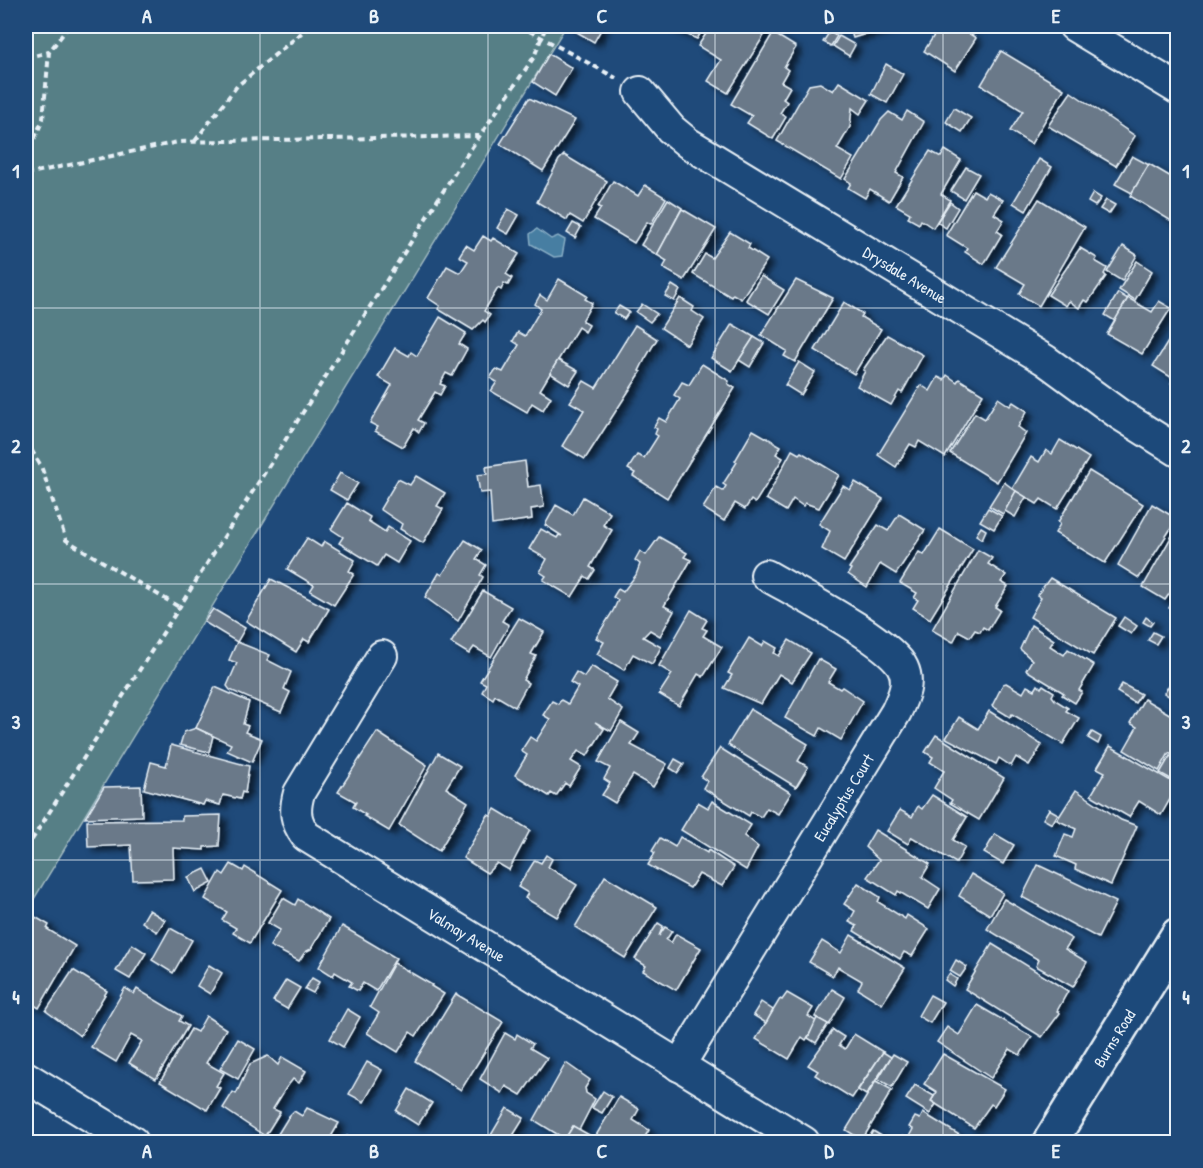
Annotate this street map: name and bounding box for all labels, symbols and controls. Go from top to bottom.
text: A [142,2,152,29]
text: B [369,2,379,29]
text: C [597,2,608,29]
text: D [824,2,834,29]
text: E [1052,2,1061,29]
text: 1 [12,157,20,184]
text: 1 [1182,157,1190,184]
street label: Drysdale Avenue [859,241,951,309]
text: 2 [11,432,21,459]
text: 2 [1181,432,1191,459]
text: 3 [12,708,21,735]
text: 3 [1182,708,1191,735]
street label: Eucalyptus Court [808,749,879,845]
street label: Valmay Avenue [423,902,510,967]
text: 4 [12,983,20,1010]
text: 4 [1182,983,1190,1010]
street label: Burns Road [1088,1005,1140,1071]
text: A [142,1137,152,1164]
text: B [369,1137,379,1164]
text: C [597,1137,608,1164]
text: D [824,1137,834,1164]
text: E [1052,1137,1061,1164]

